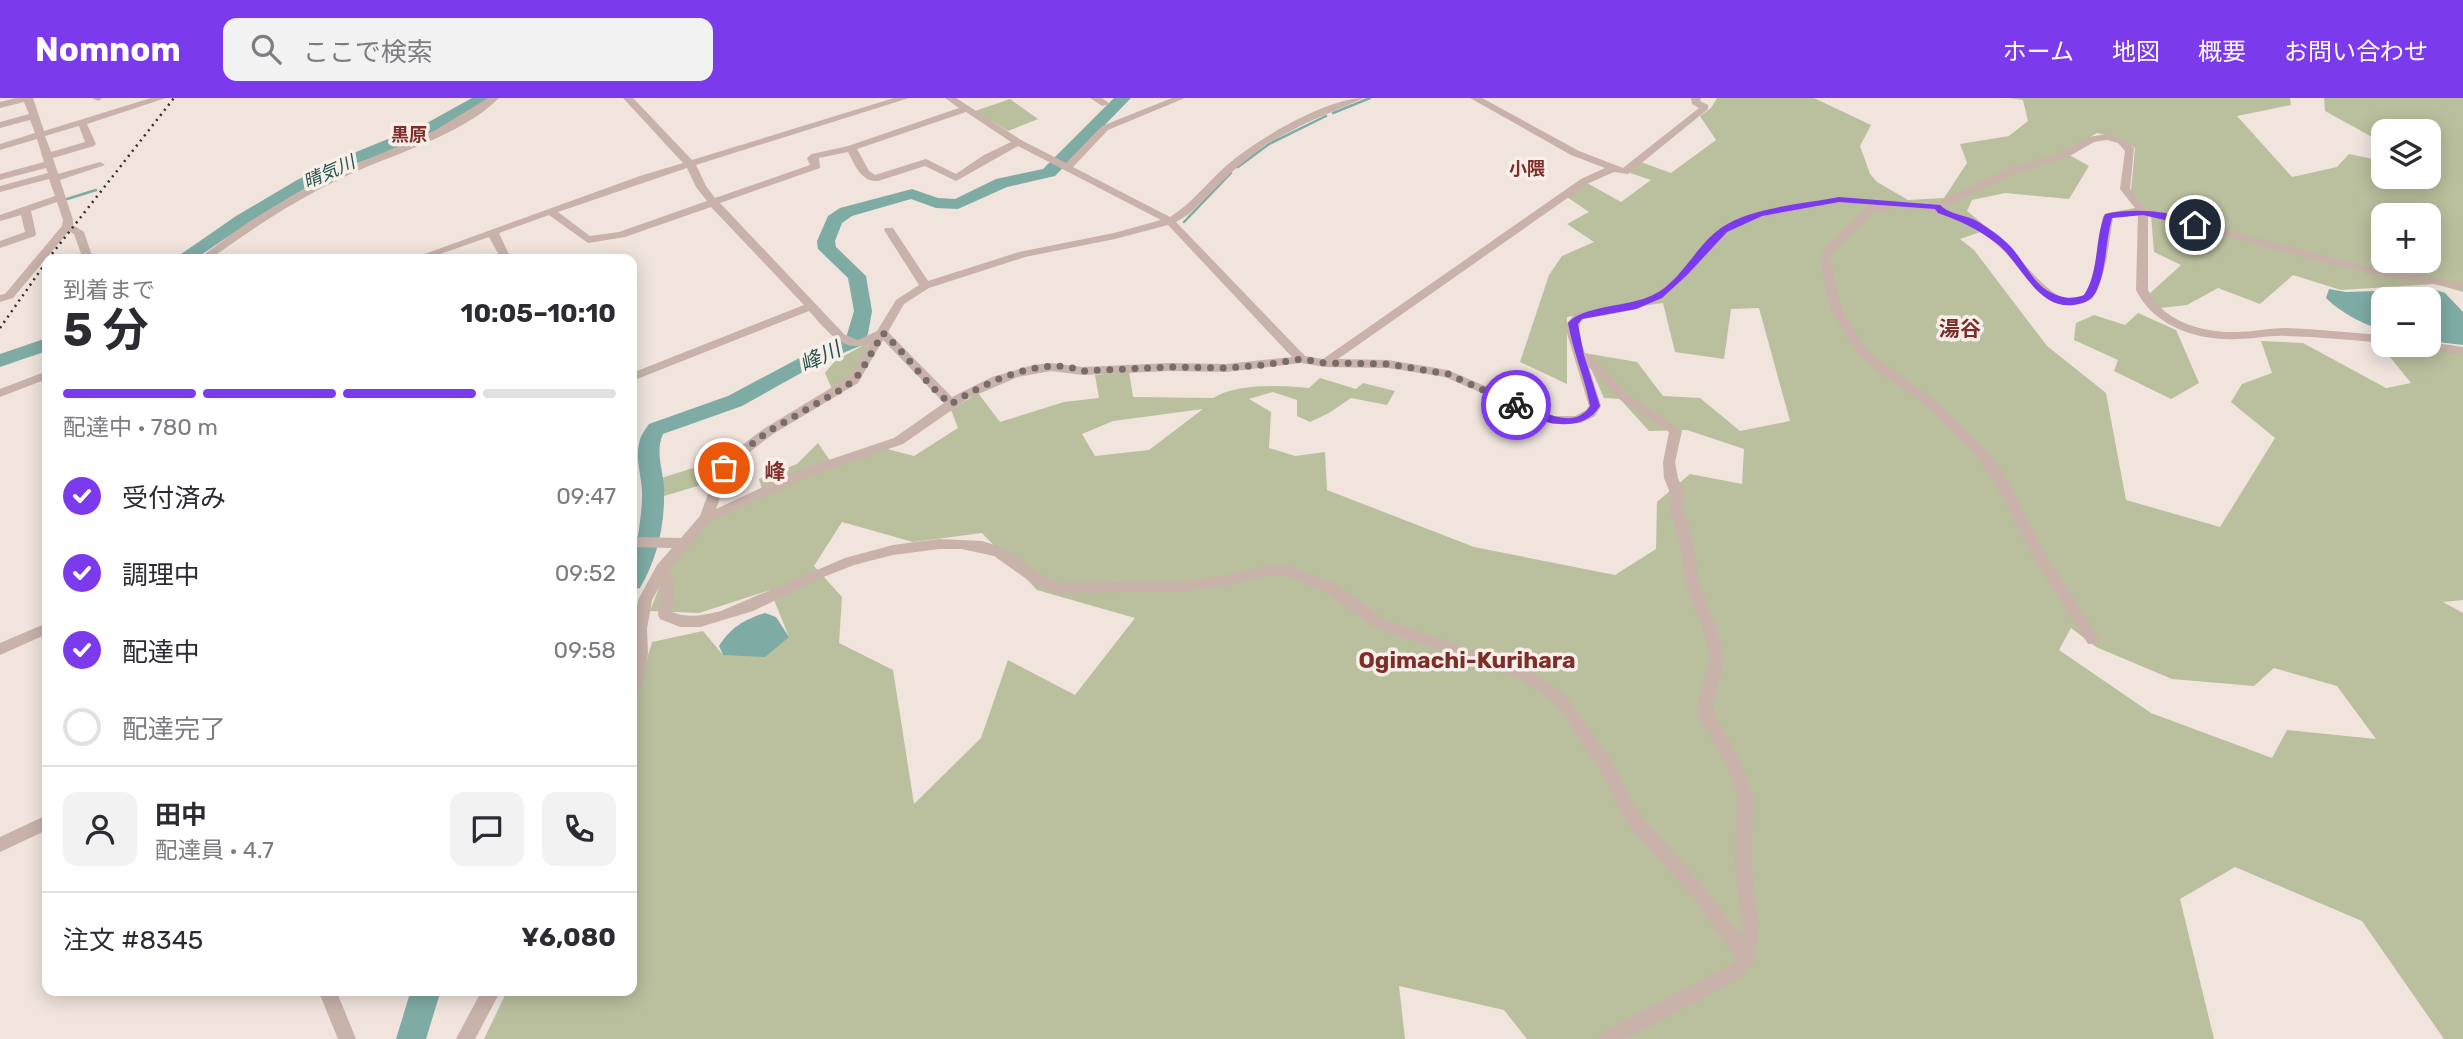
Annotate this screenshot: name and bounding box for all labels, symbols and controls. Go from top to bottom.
search box [223,18,713,81]
text: Nomnom [35,30,181,69]
icon: search [247,30,285,68]
text: ここで検索 [303,37,433,68]
text: ホーム [2003,38,2074,66]
text: 地図 [2112,38,2160,66]
text: 概要 [2198,38,2246,66]
text: お問い合わせ [2284,38,2428,66]
map controls [2371,119,2441,357]
button: layers [2371,119,2441,189]
district label: 黒原 [391,124,427,146]
water label: 晴気川 [300,150,360,193]
district label: 小隈 [1509,158,1545,180]
pin [2165,195,2225,255]
button: + [2371,203,2441,273]
icon: home [2176,206,2214,244]
text: 到着まで [63,276,155,304]
button: − [2371,287,2441,357]
text: 10:05–10:10 [460,298,616,329]
text: 5 分 [63,303,149,358]
district label: 湯谷 [1939,316,1981,341]
water label: 峰川 [795,335,846,377]
courier [1481,370,1551,440]
icon: bike [1497,386,1535,424]
text: 配達中 · 780 m [63,413,218,441]
pin [694,438,754,498]
icon: bag [705,449,743,487]
district label: 峰 [765,459,786,484]
icon: check [63,477,101,515]
text: 09:47 [556,482,616,510]
text: 受付済み [122,483,226,514]
icon: check [63,554,101,592]
text: 09:52 [555,559,616,587]
text: 調理中 [122,560,200,591]
icon: check [63,631,101,669]
text: 09:58 [554,636,616,664]
text: 配達中 [122,637,200,668]
district label: Ogimachi-Kurihara [1358,646,1576,674]
text: 配達完了 [122,714,226,745]
button: person [63,792,137,866]
button: chat [450,792,524,866]
button: phone [542,792,616,866]
text: 田中 [155,800,207,831]
text: 配達員 · 4.7 [155,836,274,864]
text: ¥6,080 [521,922,616,953]
text: 注文 #8345 [63,925,203,956]

